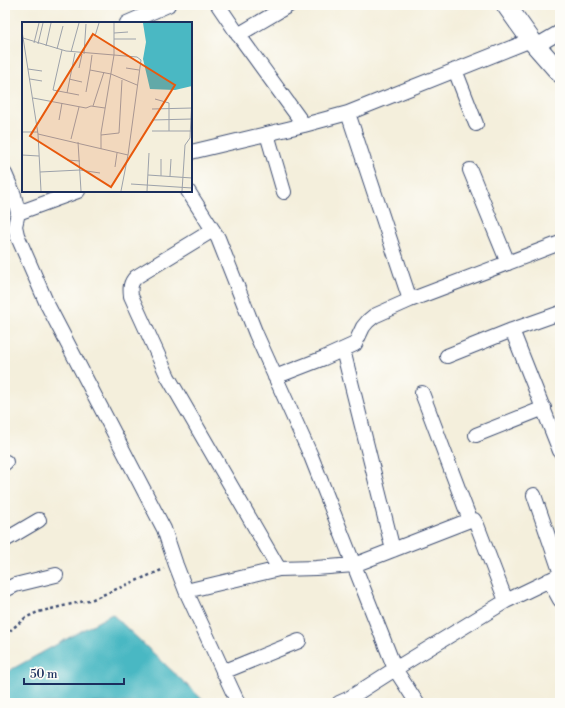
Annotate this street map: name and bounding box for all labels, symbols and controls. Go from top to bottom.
inset map [22,22,192,192]
scale bar [24,660,124,686]
text: 50 m [30,667,58,682]

